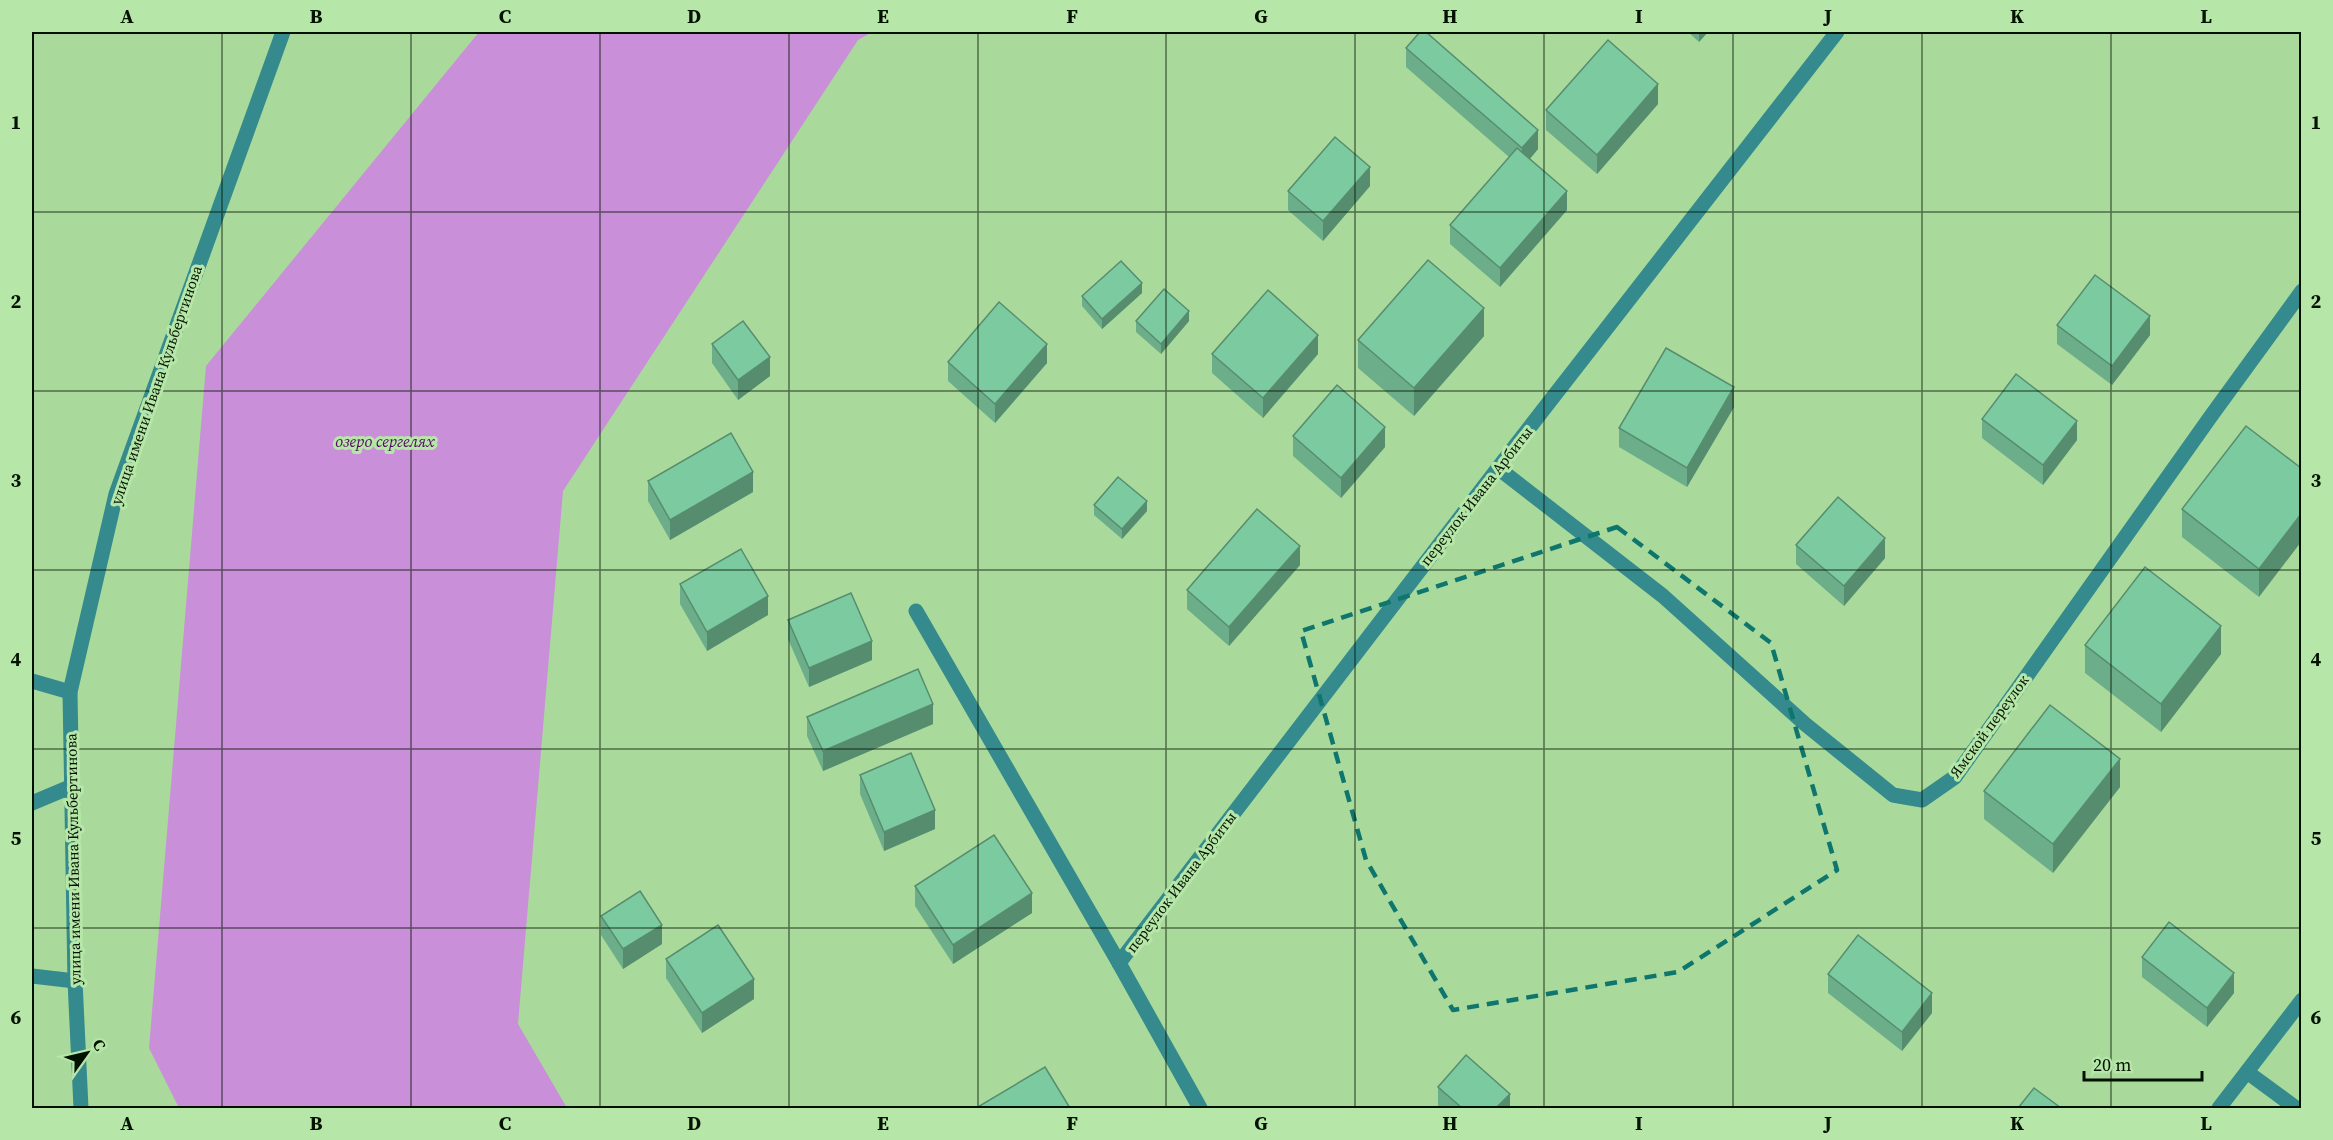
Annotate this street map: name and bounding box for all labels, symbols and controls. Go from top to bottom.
text: A [120,2,134,30]
text: B [309,2,323,30]
text: C [499,2,511,30]
text: D [687,2,701,30]
text: E [877,2,889,30]
text: F [1066,2,1078,30]
text: G [1254,2,1268,30]
text: H [1442,2,1458,30]
text: I [1635,2,1643,30]
text: J [1822,2,1832,30]
text: K [2010,2,2024,30]
text: L [2200,2,2212,30]
text: 1 [11,108,21,136]
text: 1 [2311,108,2321,136]
street label: улица имени Ивана Кульбертинова [105,262,207,507]
text: 2 [11,287,22,315]
text: 2 [2311,287,2322,315]
street label: переулок Ивана Арбиты [1415,422,1537,570]
water label: озеро сергелях [335,430,435,452]
text: 3 [11,466,22,494]
text: 3 [2311,466,2322,494]
text: 4 [11,645,22,673]
text: 4 [2311,645,2322,673]
street label: Ямской переулок [1945,670,2034,782]
street label: улица имени Ивана Кульбертинова [60,733,86,985]
street label: переулок Ивана Арбиты [1121,807,1241,957]
text: 5 [11,824,22,852]
text: 5 [2311,824,2322,852]
text: 6 [11,1003,22,1031]
text: 6 [2311,1003,2322,1031]
north arrow [57,1023,117,1083]
text: С [88,1034,111,1055]
scale bar [2084,1044,2202,1082]
text: 20 m [2093,1052,2131,1077]
text: A [120,1109,134,1137]
text: B [309,1109,323,1137]
text: C [499,1109,511,1137]
text: D [687,1109,701,1137]
text: E [877,1109,889,1137]
text: F [1066,1109,1078,1137]
text: G [1254,1109,1268,1137]
text: H [1442,1109,1458,1137]
text: I [1635,1109,1643,1137]
text: J [1822,1109,1832,1137]
text: K [2010,1109,2024,1137]
text: L [2200,1109,2212,1137]

